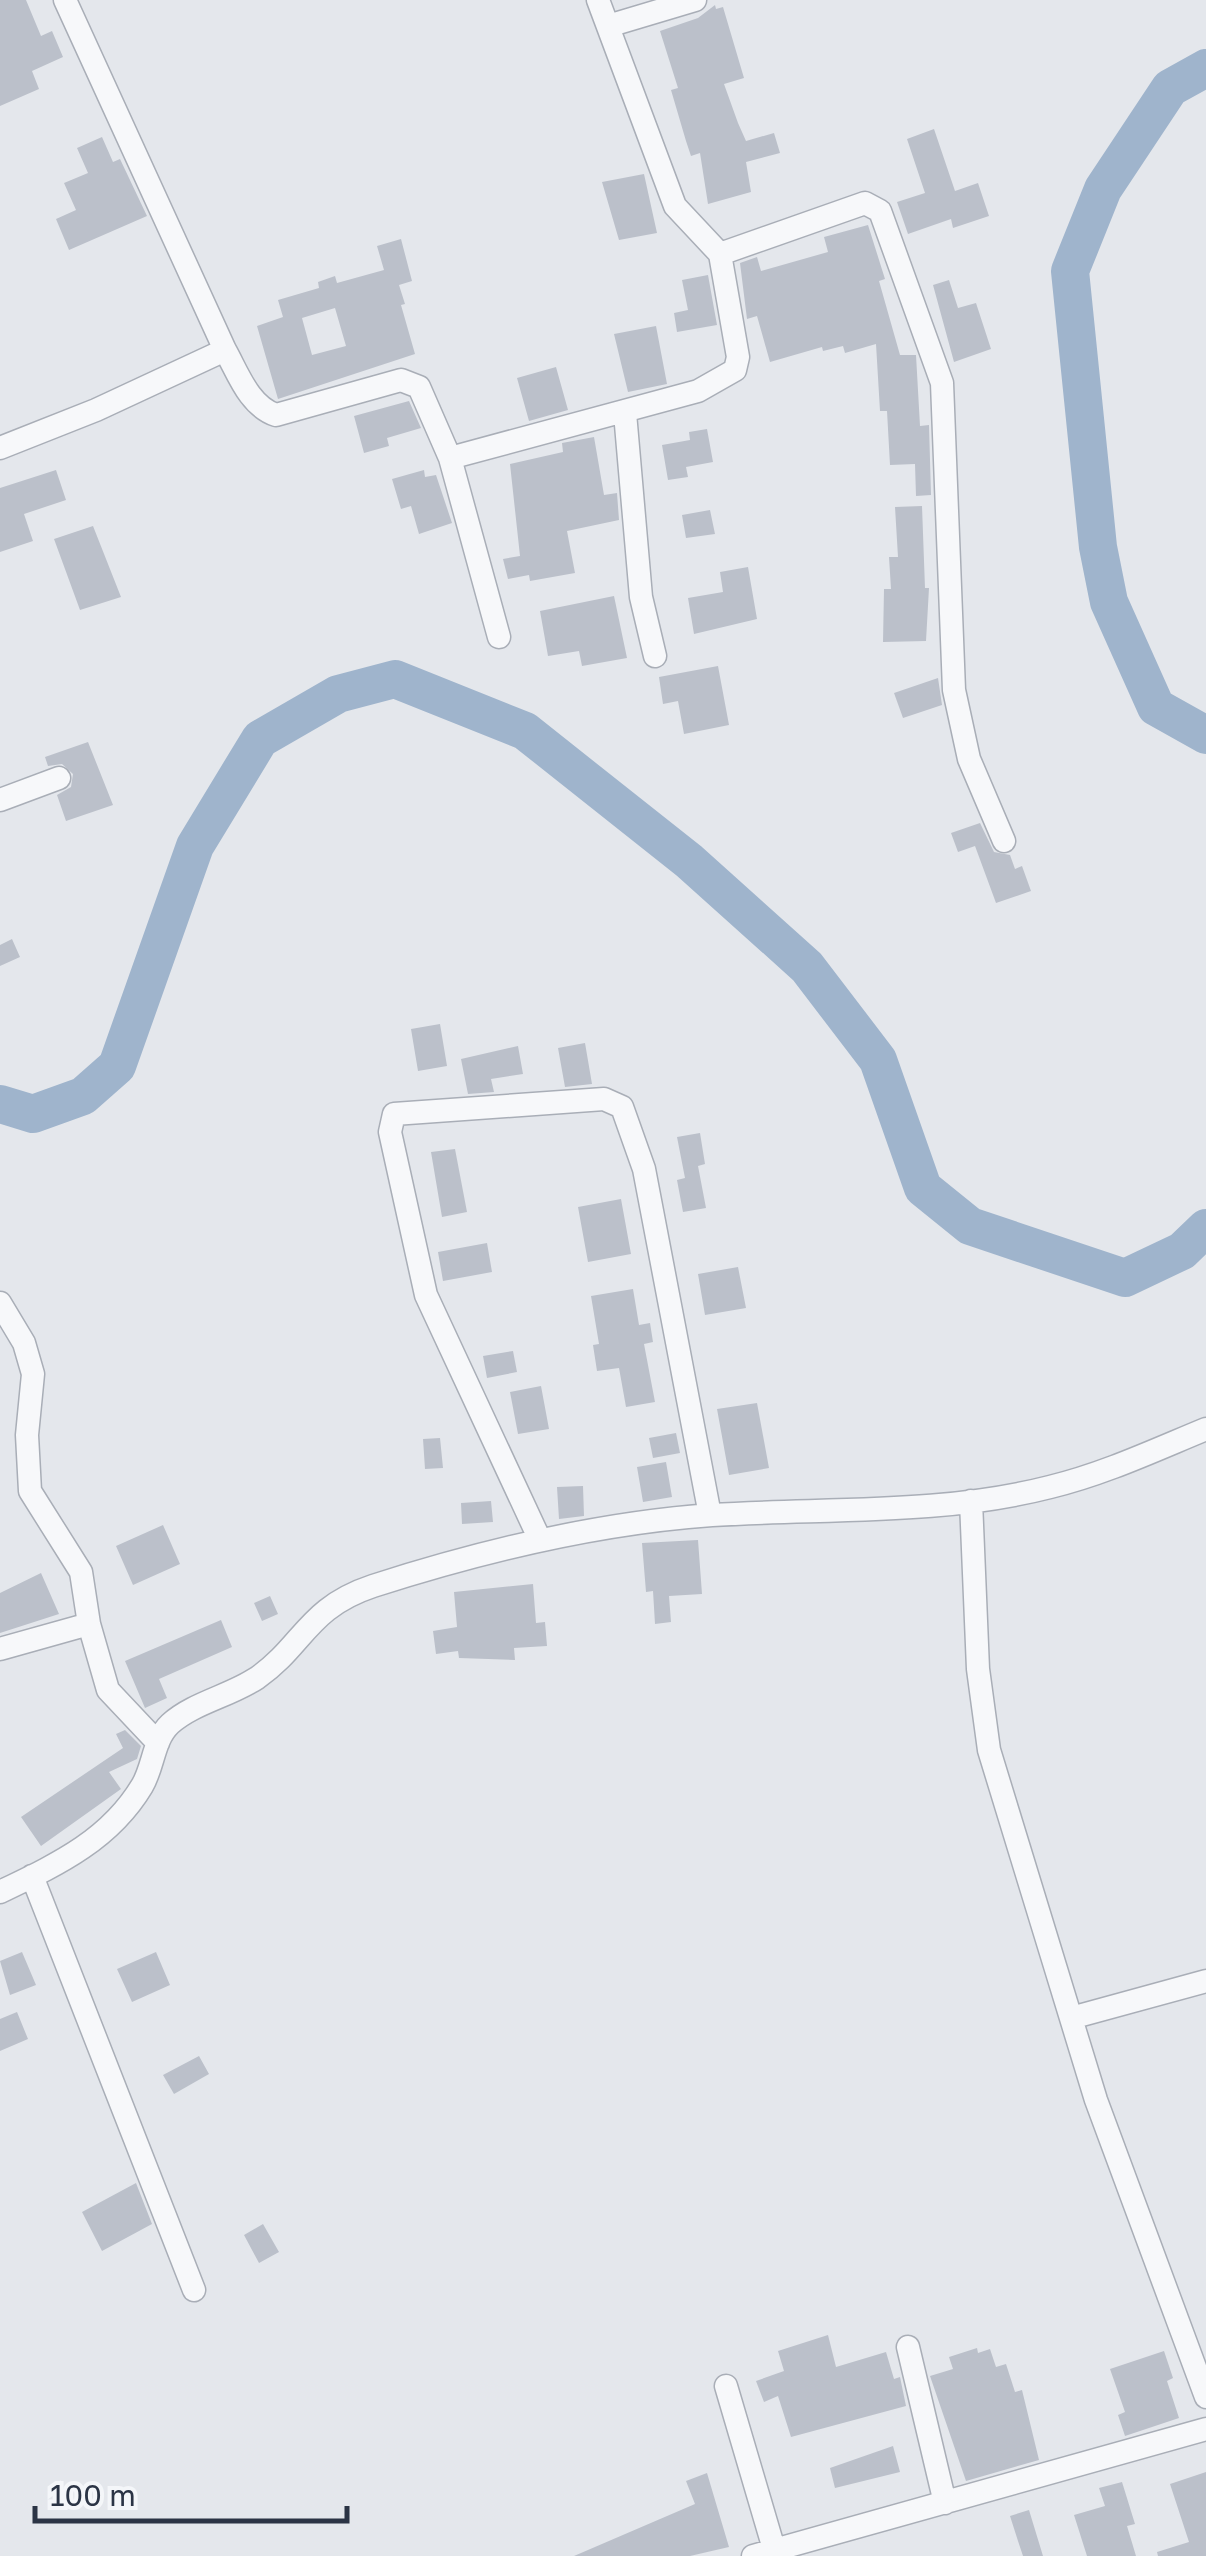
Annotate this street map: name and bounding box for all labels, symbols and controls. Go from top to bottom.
scale bar [35,2461,348,2523]
text: 100 m [50,2477,136,2513]

